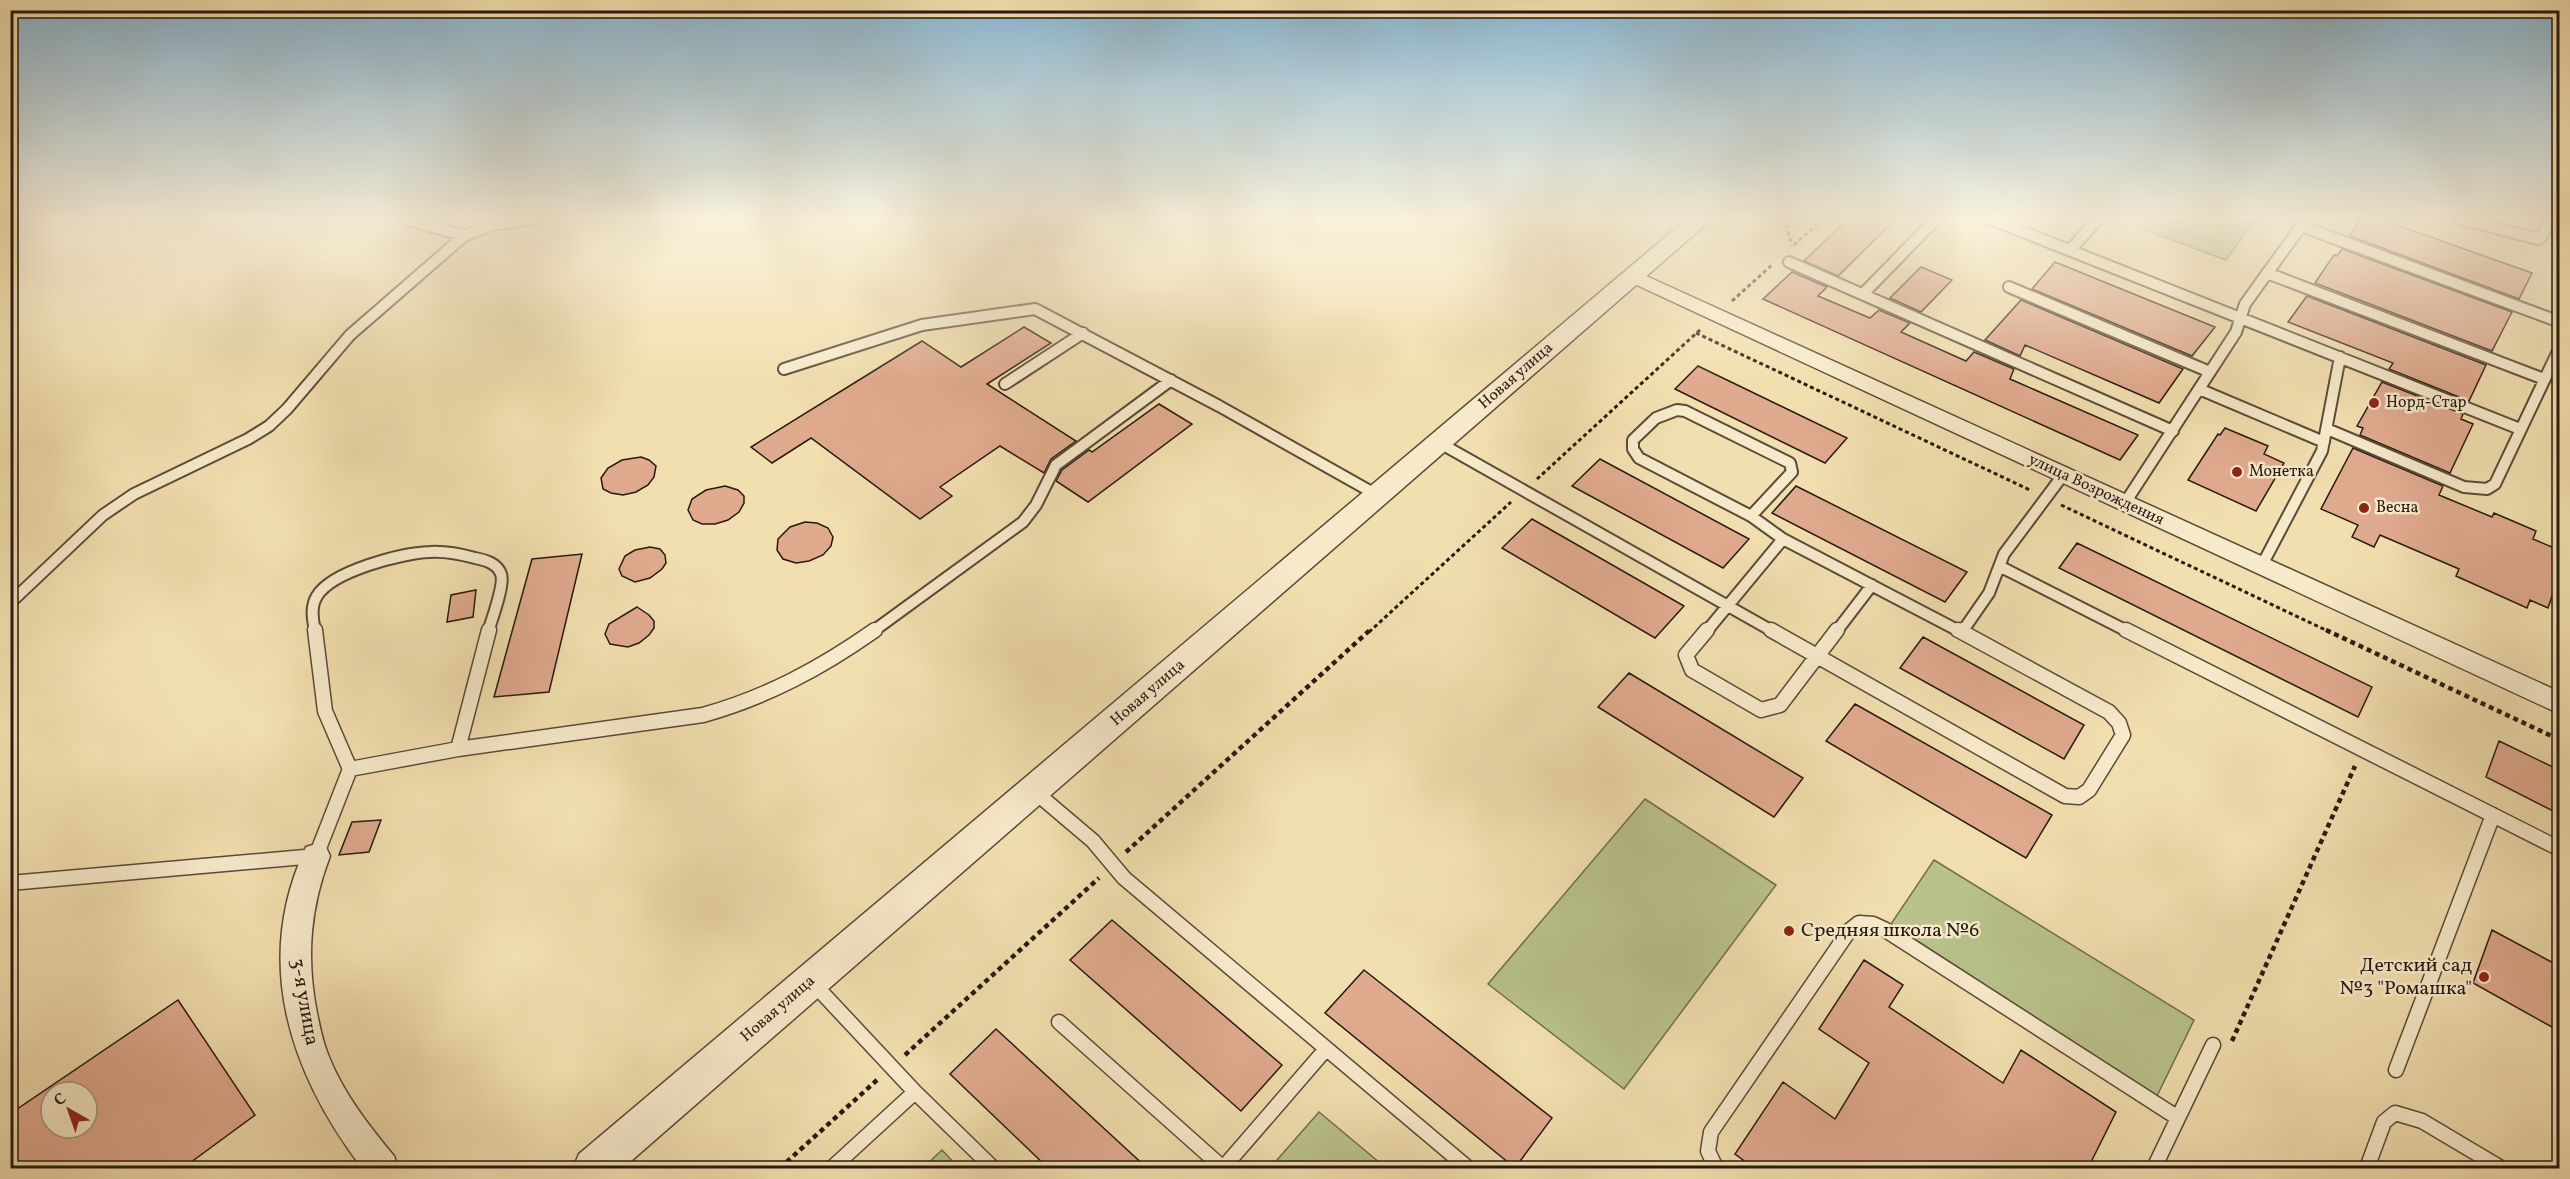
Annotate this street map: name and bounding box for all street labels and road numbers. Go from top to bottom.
street label: Новая улица [1474,337,1558,415]
street label: улица Возрождения [2024,449,2168,531]
street label: Новая улица [1106,654,1190,732]
street label: 3-я улица [283,956,325,1048]
street label: Новая улица [736,970,820,1048]

